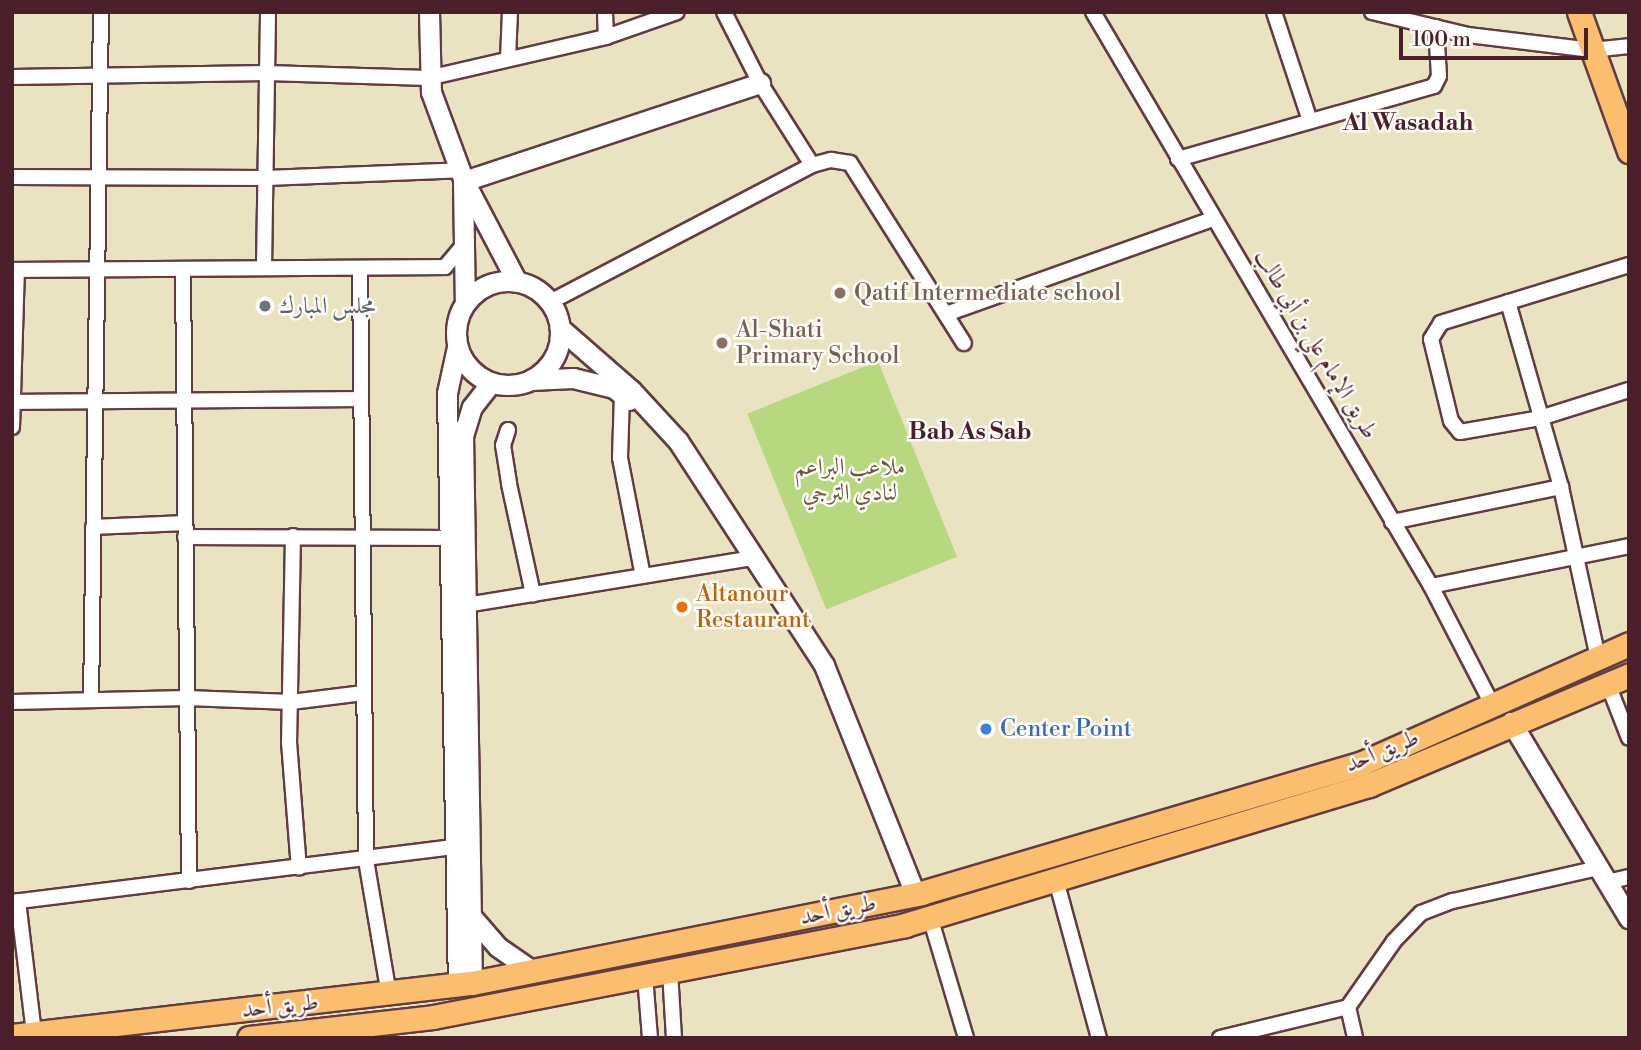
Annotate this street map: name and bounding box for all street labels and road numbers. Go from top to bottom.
street label: طريق الإمام علي بن أبي طالب [1248,244,1384,444]
street label: طريق أحد [1341,724,1423,778]
street label: طريق أحد [798,889,878,931]
street label: طريق أحد [240,988,320,1024]

